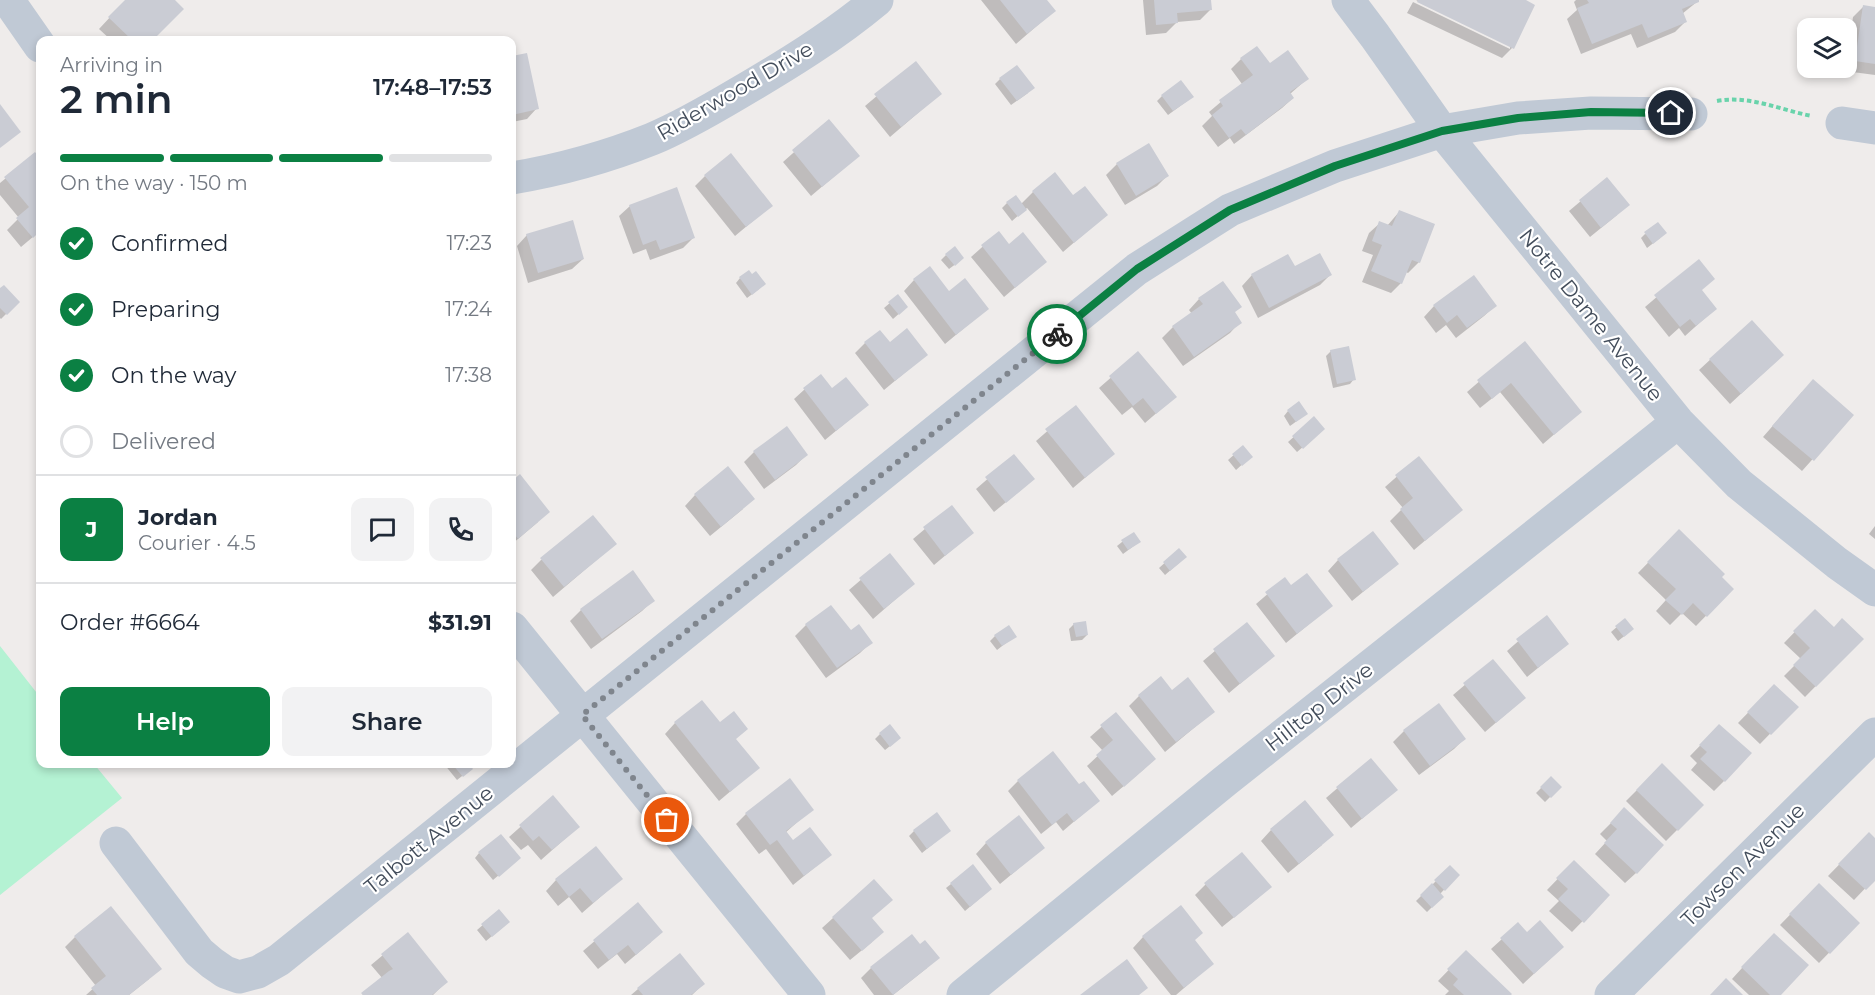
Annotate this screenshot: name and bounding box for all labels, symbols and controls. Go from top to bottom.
map controls [1797,18,1857,78]
button: layers [1797,18,1857,78]
street label: Riderwood Drive [652,36,817,145]
text: Arriving in [60,53,163,77]
text: 17:48–17:53 [373,74,492,101]
text: 2 min [60,75,173,123]
pin [1645,87,1696,138]
icon: home [1654,96,1687,129]
text: On the way · 150 m [60,171,248,195]
street label: Notre Dame Avenue [1514,223,1669,406]
icon: check [60,227,93,260]
text: Confirmed [111,230,228,257]
text: 17:23 [447,231,492,255]
icon: check [60,293,93,326]
text: Preparing [111,296,220,323]
text: 17:24 [445,297,492,321]
courier [1027,304,1087,364]
icon: bike [1041,318,1074,351]
icon: check [60,359,93,392]
text: On the way [111,362,236,389]
text: 17:38 [445,363,492,387]
text: Delivered [111,428,216,455]
button: chat [351,498,414,561]
button: phone [429,498,492,561]
text: Jordan [138,504,218,531]
text: J [86,516,97,543]
text: Courier · 4.5 [138,531,256,555]
text: Order #6664 [60,609,200,636]
text: $31.91 [428,609,492,636]
street label: Hilltop Drive [1260,657,1378,756]
button: Help [60,687,270,756]
button: Share [282,687,492,756]
street label: Talbott Avenue [359,780,498,899]
pin [641,794,692,845]
street label: Towson Avenue [1676,798,1810,932]
icon: bag [650,803,683,836]

